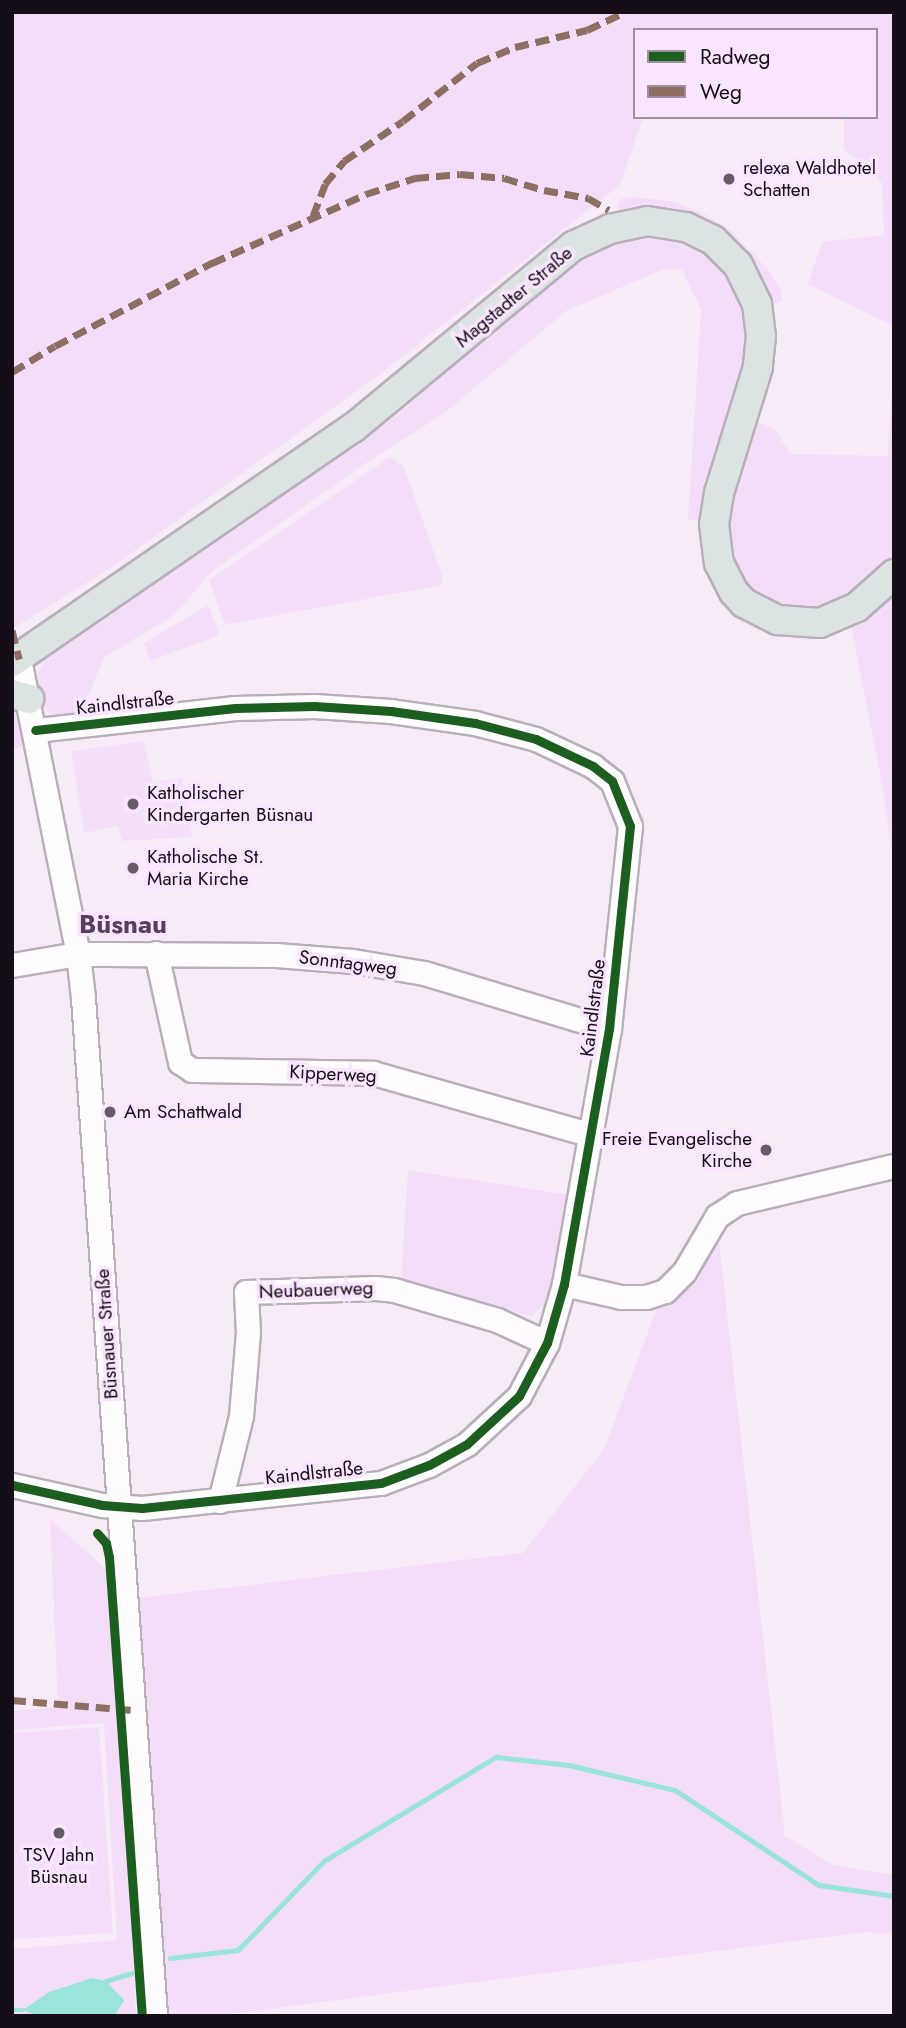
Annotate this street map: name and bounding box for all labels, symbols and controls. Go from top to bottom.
legend [633,28,878,119]
text: Radweg [700,42,771,72]
text: Weg [700,77,742,107]
place label: relexa Waldhotel Schatten [743,157,876,201]
marker: relexa Waldhotel Schatten [721,171,737,187]
street label: Magstadter Straße [451,242,577,352]
street label: Kaindlstraße [75,687,175,719]
place label: Katholischer Kindergarten Büsnau [147,782,313,826]
marker: Katholischer Kindergarten Büsnau [125,796,141,812]
place label: Katholische St. Maria Kirche [147,846,264,890]
marker: Katholische St. Maria Kirche [125,860,141,876]
district label: Büsnau [79,909,167,941]
street label: Sonntagweg [298,946,398,980]
street label: Kaindlstraße [576,958,610,1058]
street label: Kipperweg [289,1060,377,1088]
place label: Am Schattwald [124,1101,242,1123]
marker: Am Schattwald [102,1104,118,1120]
place label: Freie Evangelische Kirche [602,1128,752,1172]
marker: Freie Evangelische Kirche [758,1142,774,1158]
street label: Büsnauer Straße [91,1268,123,1400]
street label: Neubauerweg [258,1277,374,1303]
street label: Kaindlstraße [264,1457,364,1489]
marker: TSV Jahn Büsnau [51,1825,67,1841]
place label: TSV Jahn Büsnau [23,1844,95,1888]

